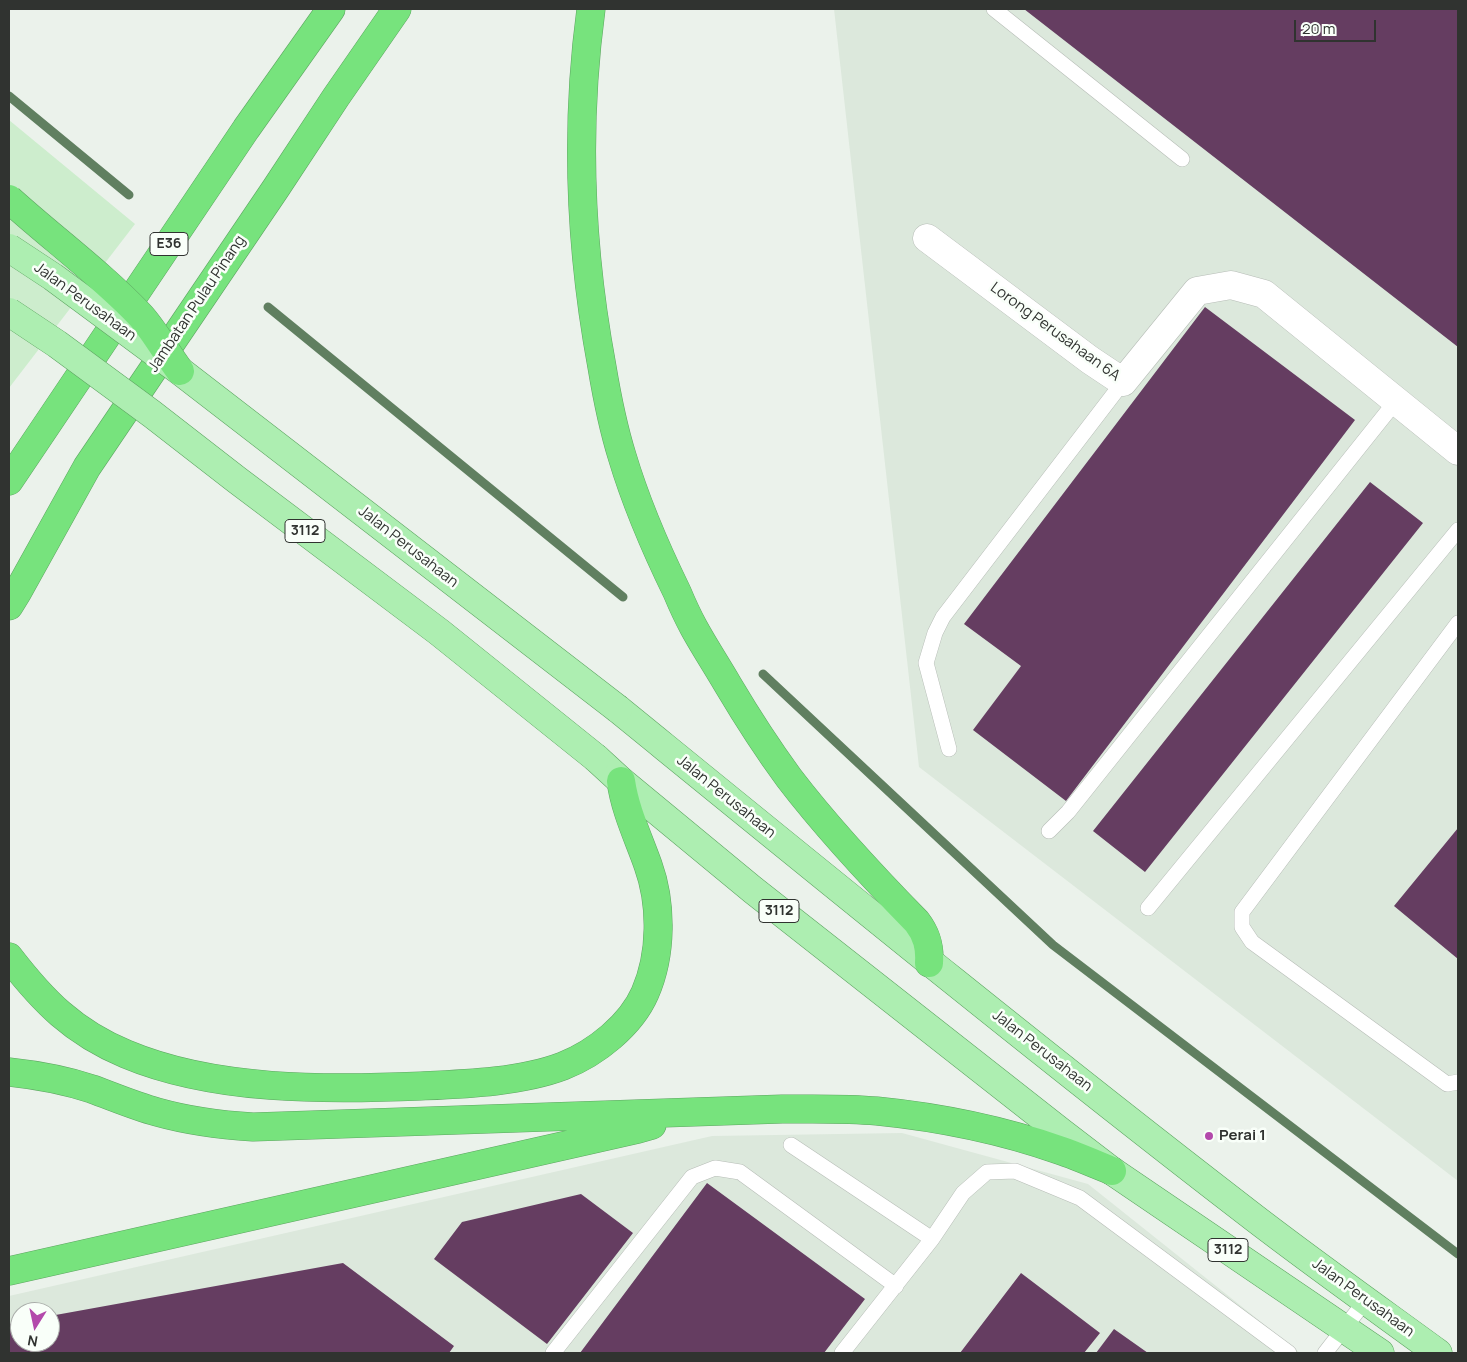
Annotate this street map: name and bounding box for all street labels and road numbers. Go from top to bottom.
street label: Jambatan Pulau Pinang [145,232,249,376]
road number: E36 [150,232,188,255]
street label: Jalan Perusahaan [30,259,140,345]
street label: Lorong Perusahaan 6A [987,279,1123,385]
street label: Jalan Perusahaan [354,502,462,592]
road number: 3112 [285,520,325,542]
street label: Jalan Perusahaan [673,752,779,842]
road number: 3112 [759,899,799,922]
street label: Jalan Perusahaan [988,1006,1096,1096]
road number: 3112 [1208,1238,1248,1262]
street label: Jalan Perusahaan [1308,1255,1418,1341]

